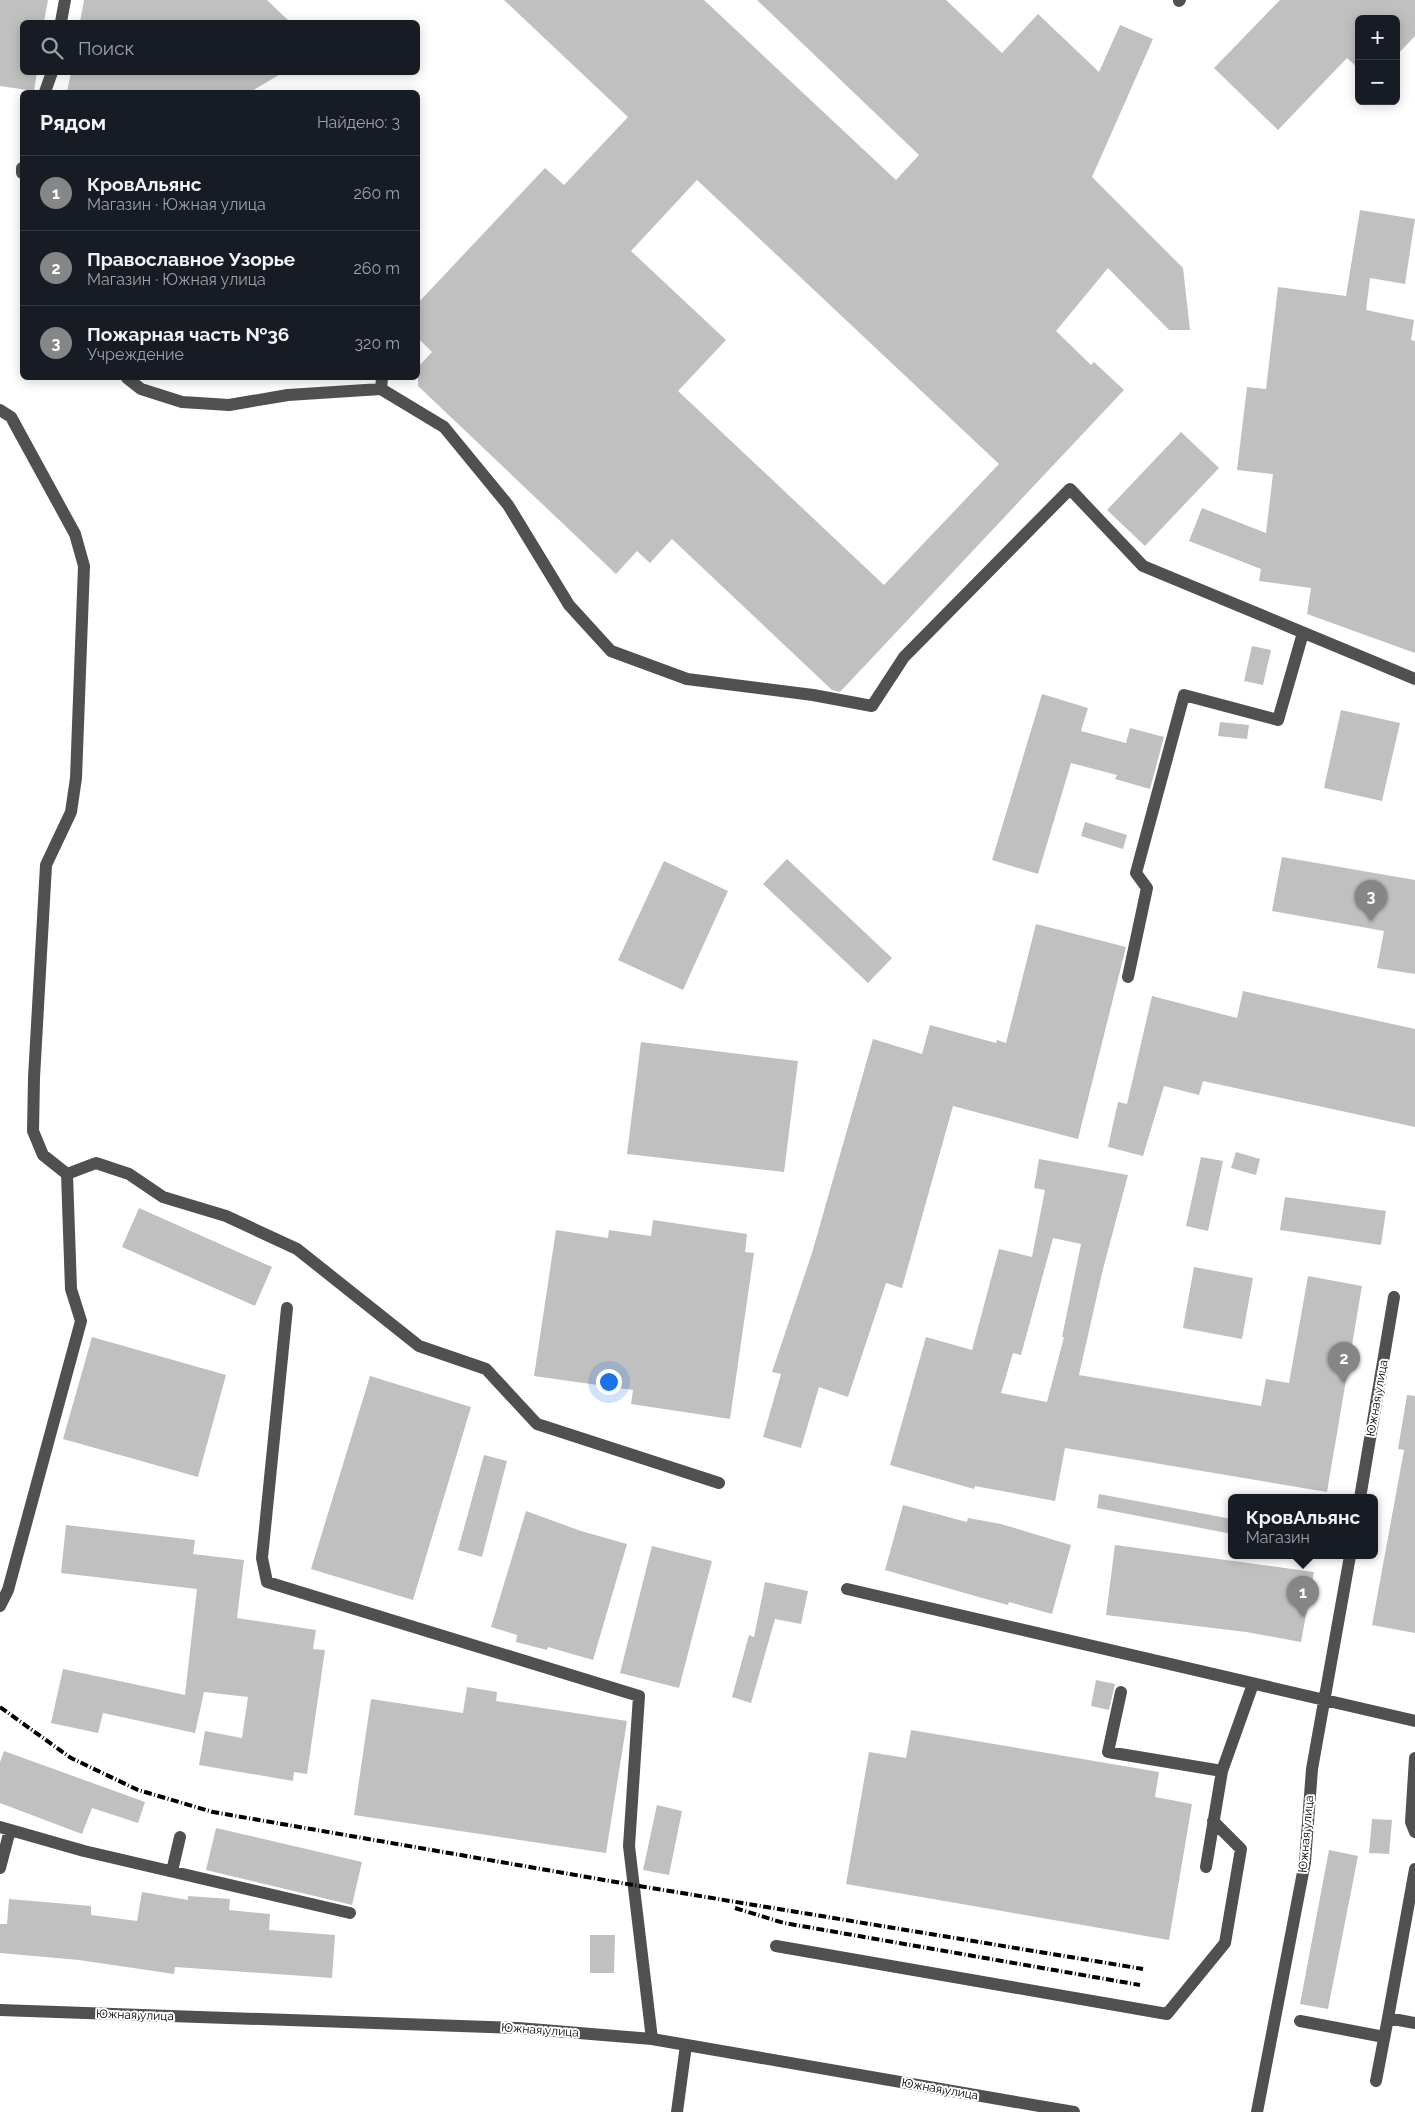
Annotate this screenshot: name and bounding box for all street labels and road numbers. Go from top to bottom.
street label: Южная улица [1363,1359,1391,1437]
street label: Южная улица [1296,1795,1316,1873]
street label: Южная улица [96,2007,174,2023]
street label: Южная улица [501,2020,579,2040]
street label: Южная улица [901,2075,979,2103]

